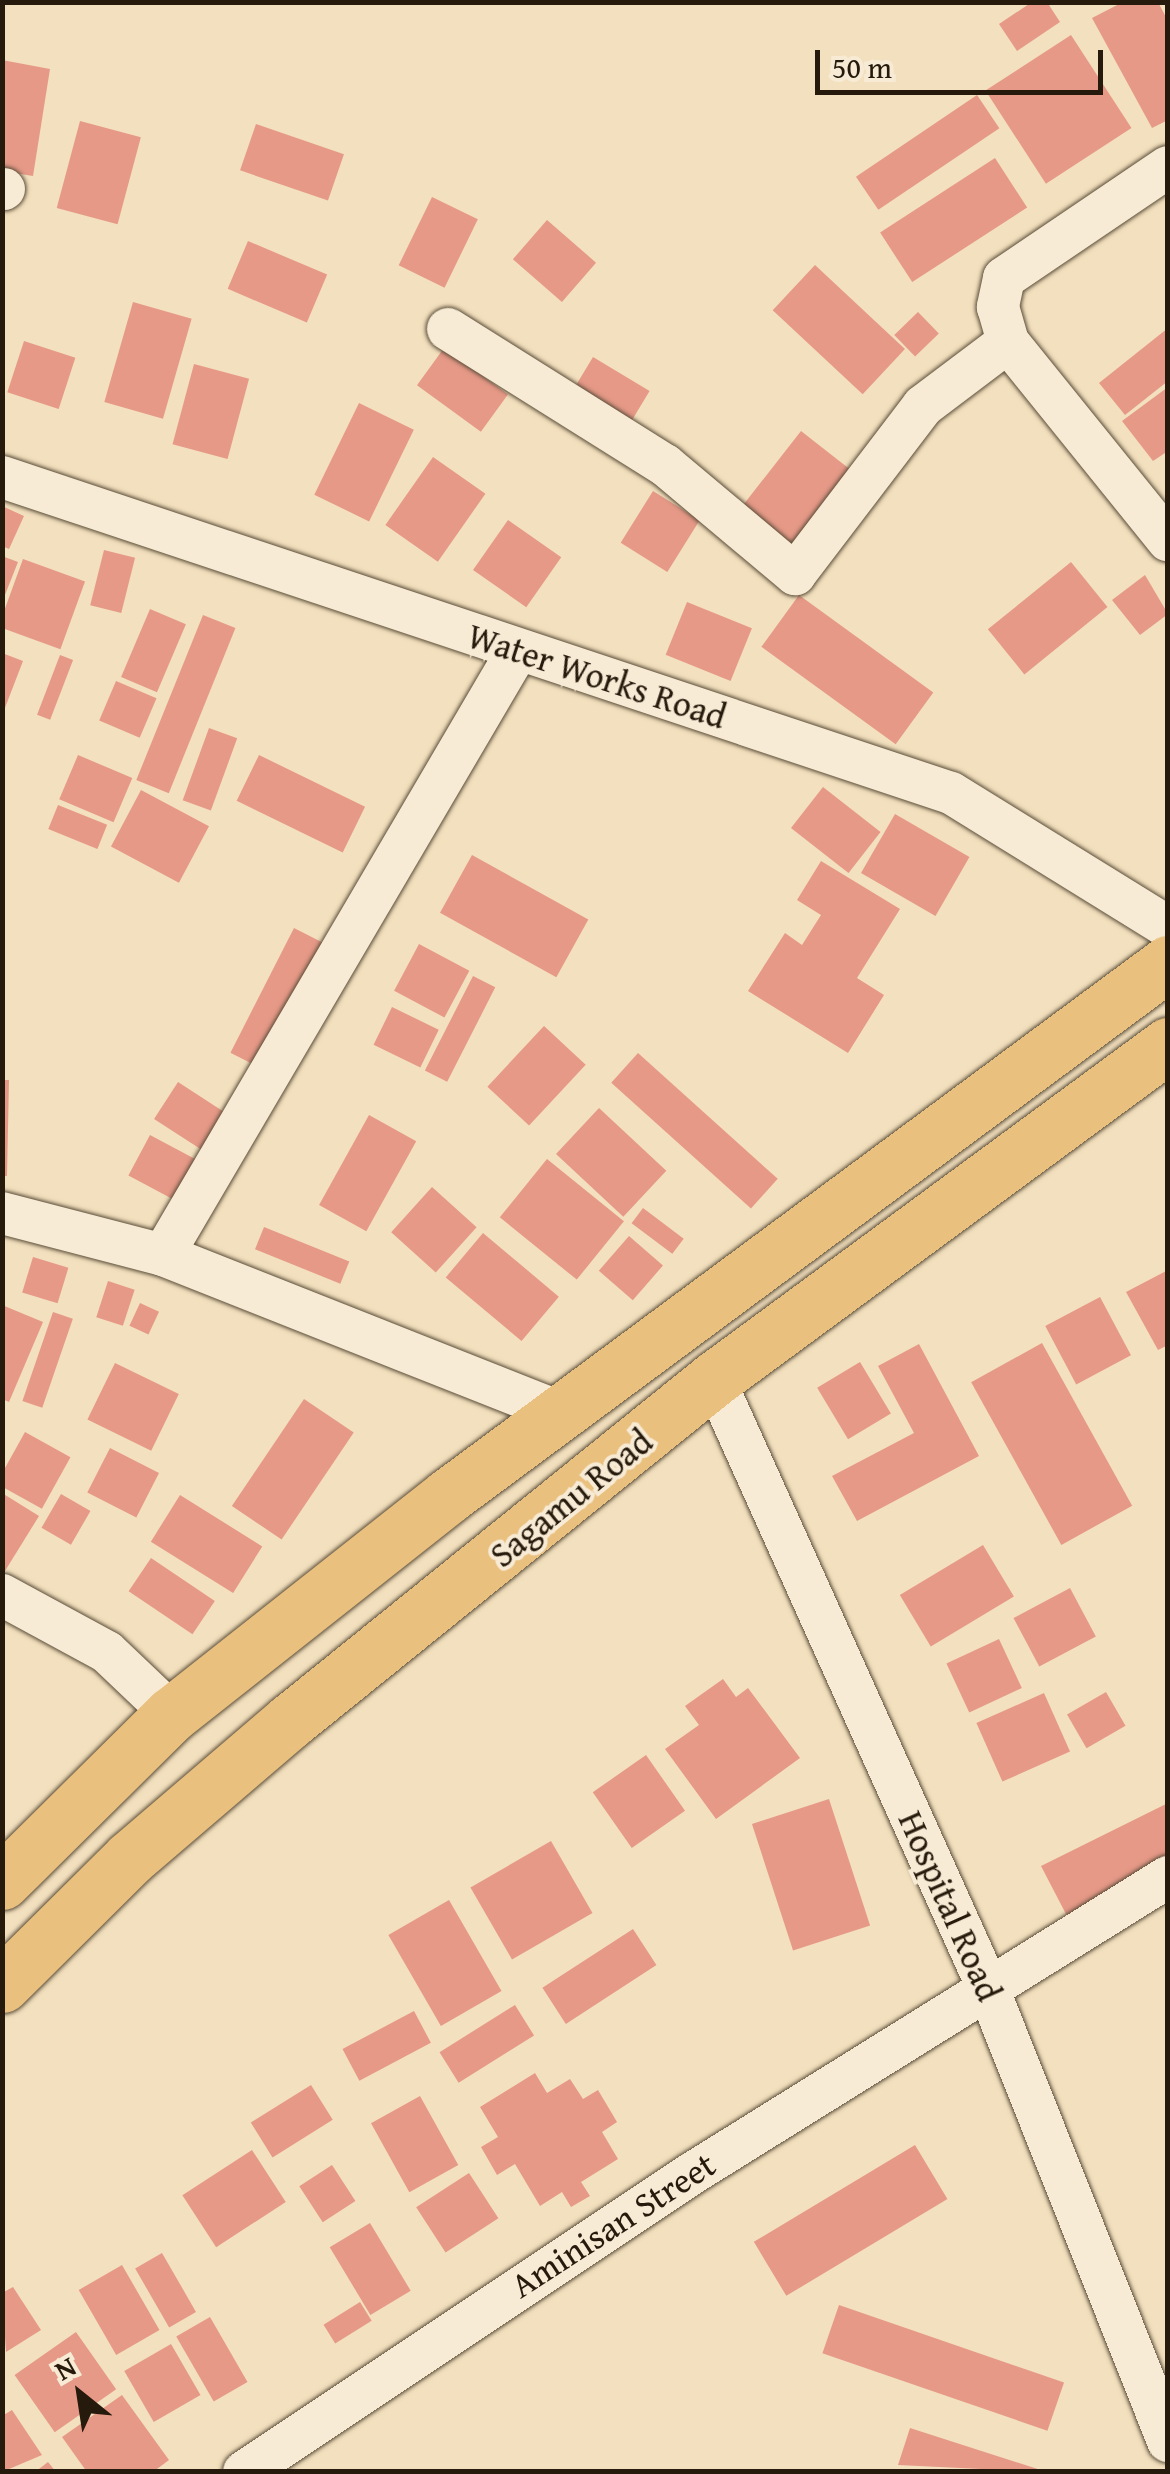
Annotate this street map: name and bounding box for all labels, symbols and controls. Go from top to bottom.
scale bar [820,30,1108,92]
text: 50 m [832,45,892,89]
street label: Water Works Road [463,614,731,738]
street label: Sagamu Road [482,1420,660,1576]
street label: Hospital Road [889,1805,1011,2007]
street label: Aminisan Street [503,2143,723,2307]
north arrow [30,2344,130,2444]
text: N [46,2345,83,2390]

